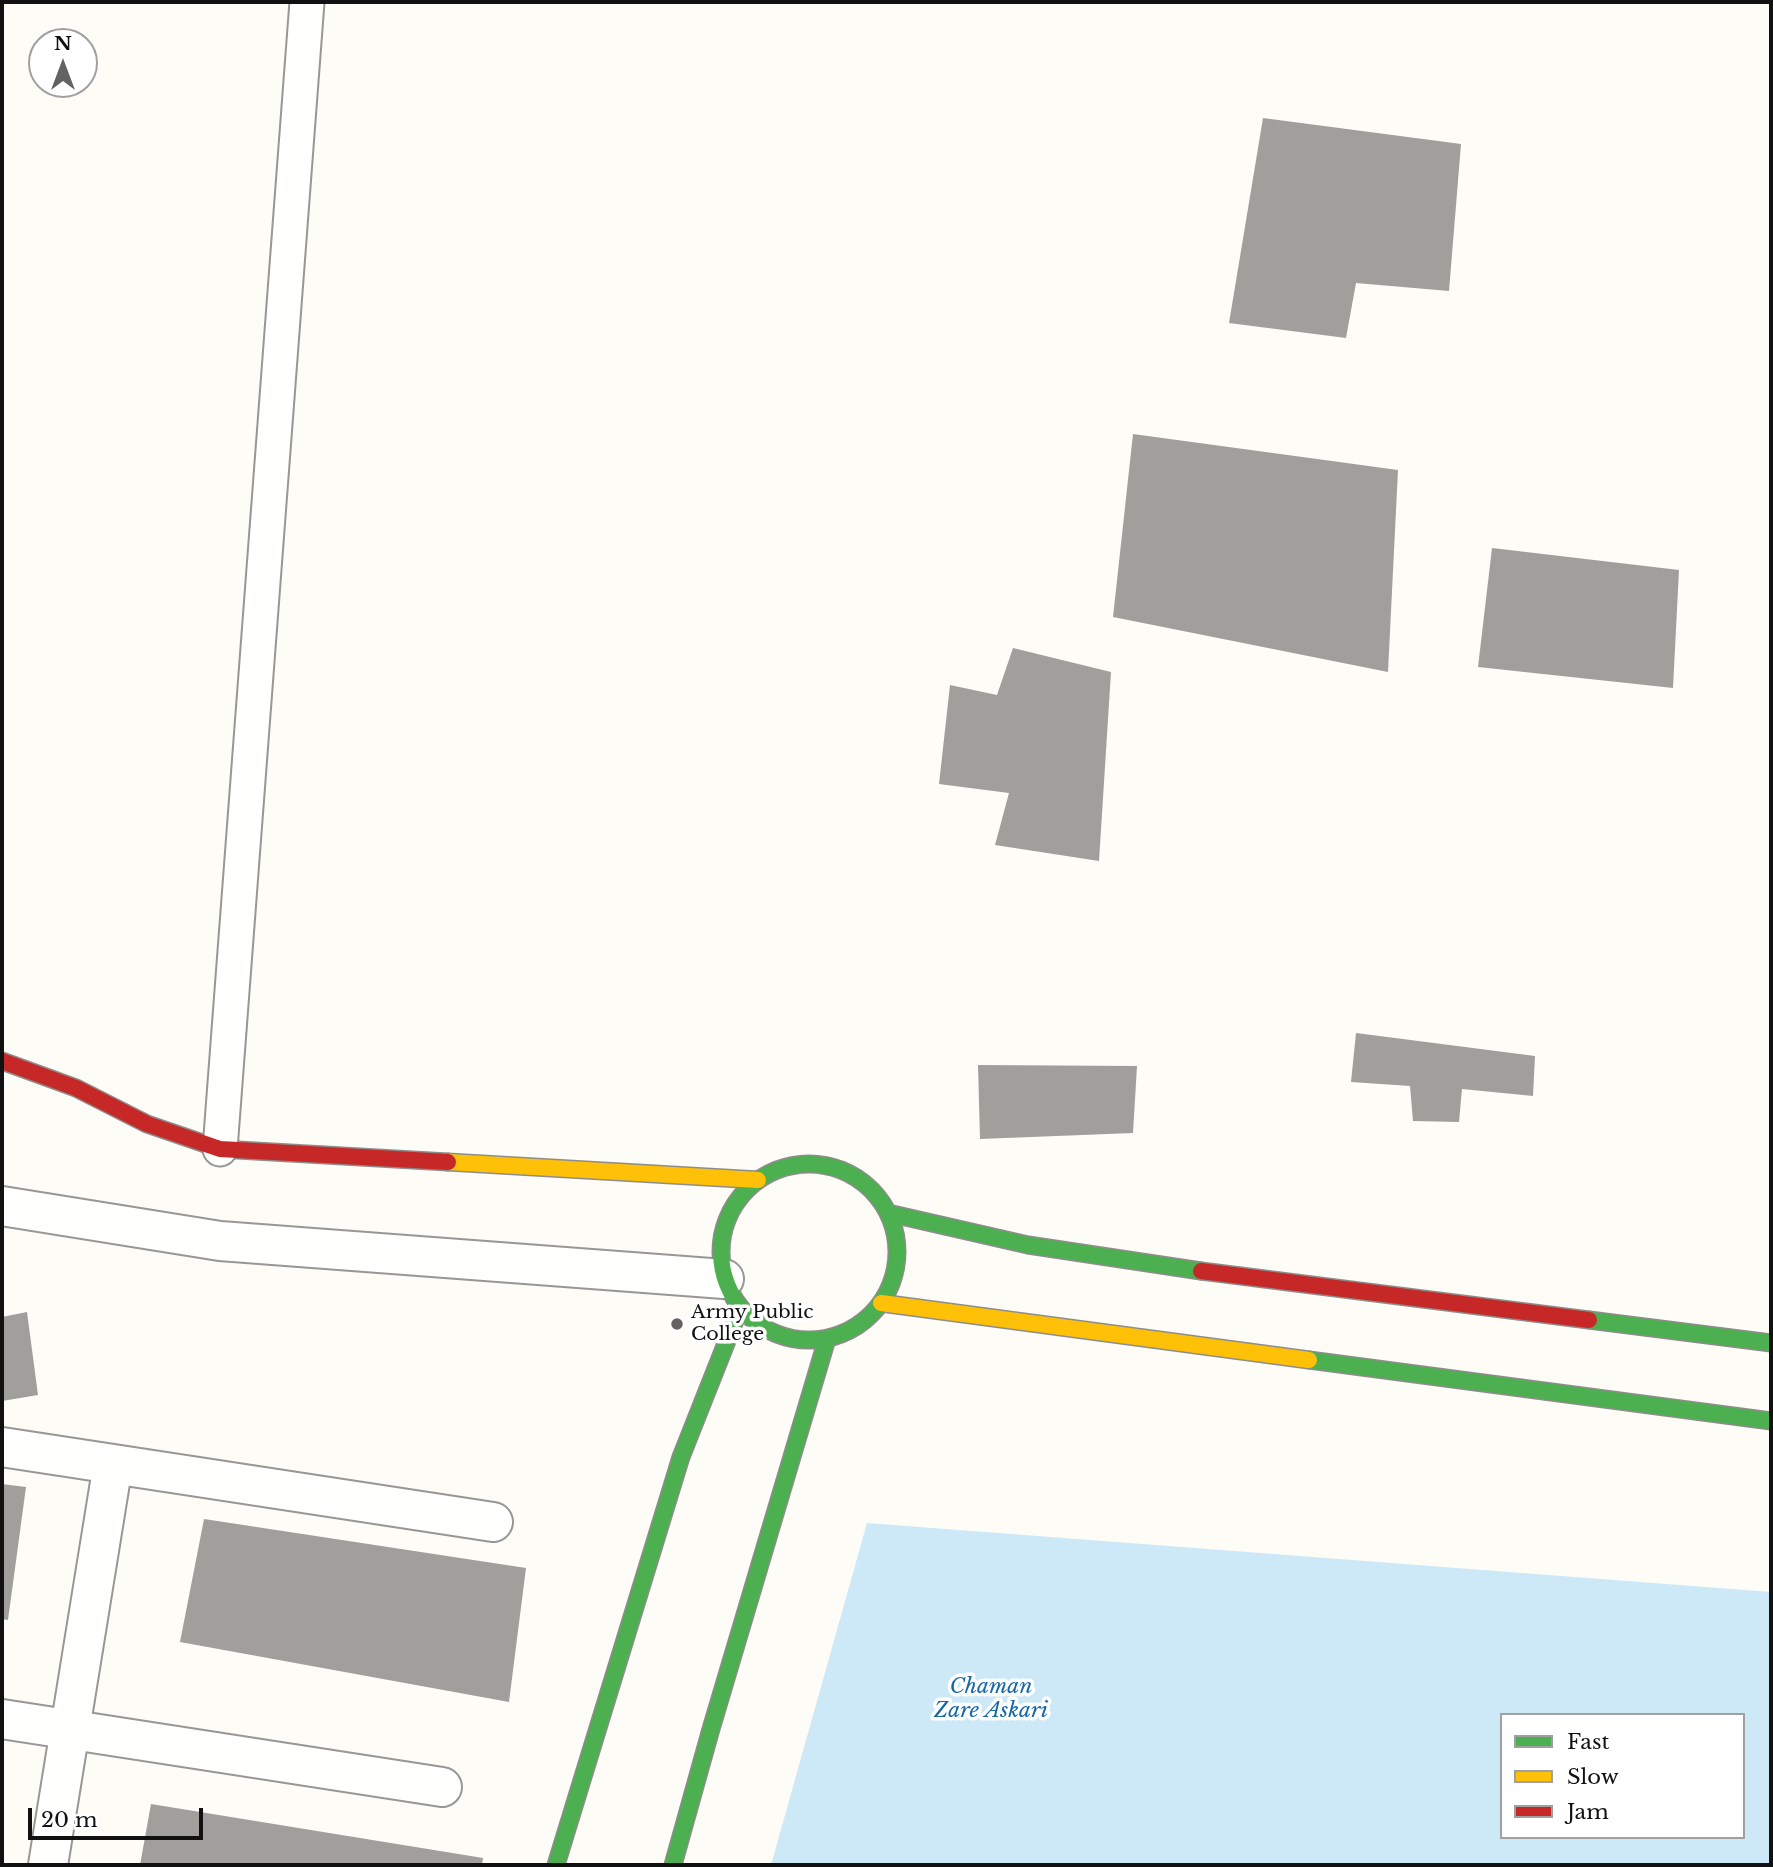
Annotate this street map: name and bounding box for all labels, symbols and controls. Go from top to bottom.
north arrow [28,28,98,98]
text: N [54,32,72,55]
place label: Army Public College [691,1302,813,1346]
marker: Army Public College [669,1316,685,1332]
water label: Chaman Zare Askari [934,1674,1048,1724]
legend [1500,1713,1745,1839]
text: Fast [1567,1729,1609,1755]
text: Slow [1567,1764,1619,1790]
scale bar [32,1794,206,1838]
text: Jam [1567,1799,1609,1825]
text: 20 m [41,1807,98,1833]

